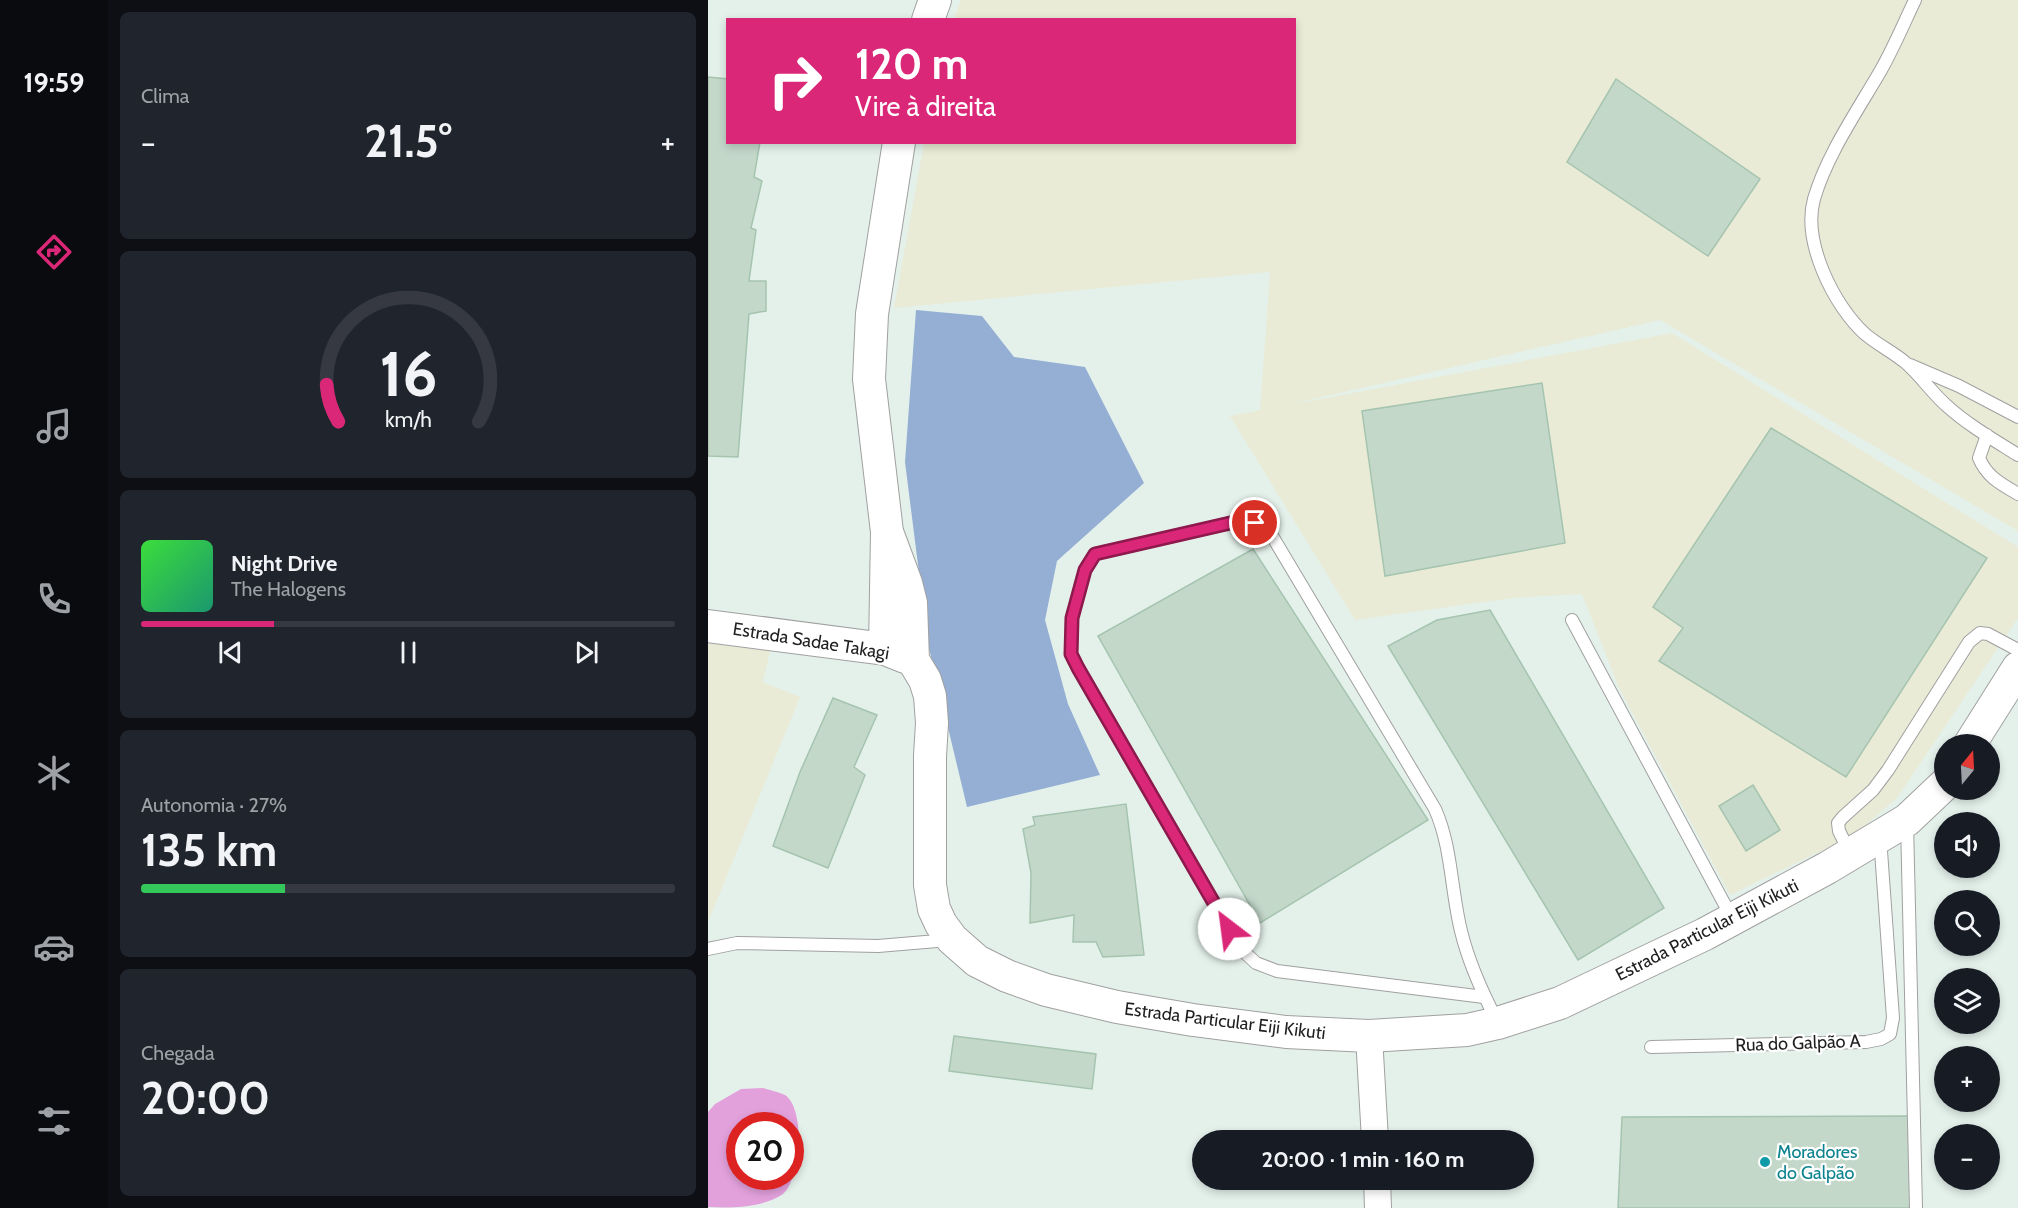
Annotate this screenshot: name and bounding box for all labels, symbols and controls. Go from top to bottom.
text: 120 m [855,38,968,90]
icon: right [756,42,834,120]
text: 19:59 [24,66,84,99]
text: Clima [141,84,189,108]
text: Vire à direita [855,90,996,123]
text: 21.5° [364,114,452,168]
text: − [141,122,156,162]
text: + [660,122,675,162]
icon: directions [33,231,75,273]
text: 16 [379,336,437,412]
icon: music [33,405,75,447]
text: km/h [385,406,431,432]
pin [1229,497,1280,548]
icon: arrive [1238,506,1271,539]
text: Night Drive [231,550,337,577]
text: The Halogens [231,577,346,601]
icon: phone [33,578,75,620]
street label: Estrada Sadae Takagi [731,618,891,664]
icon: previous [214,636,247,669]
icon: pause [392,636,425,669]
icon: next [570,636,603,669]
north arrow [1934,734,2000,800]
map controls [1934,734,2000,1190]
icon: climate [33,752,75,794]
text: Autonomia · 27% [141,793,287,817]
button: sound [1934,812,2000,878]
text: 135 km [141,823,277,877]
street label: Estrada Particular Eiji Kikuti [1612,874,1802,986]
button: search [1934,890,2000,956]
position arrow [1197,897,1261,961]
icon: car [33,926,75,968]
button: layers [1934,968,2000,1034]
street label: Estrada Particular Eiji Kikuti [1123,998,1327,1044]
street label: Rua do Galpão A [1735,1030,1861,1056]
text: Chegada [141,1041,215,1065]
button: + [1934,1046,2000,1112]
text: 20:00 [141,1071,270,1125]
icon: filters [33,1100,75,1142]
speed limit sign: 20 [726,1112,804,1190]
button: − [1934,1124,2000,1190]
place label: Moradores do Galpão [1777,1141,1858,1184]
text: 20:00 · 1 min · 160 m [1262,1146,1464,1173]
marker: Moradores do Galpão [1758,1155,1772,1169]

